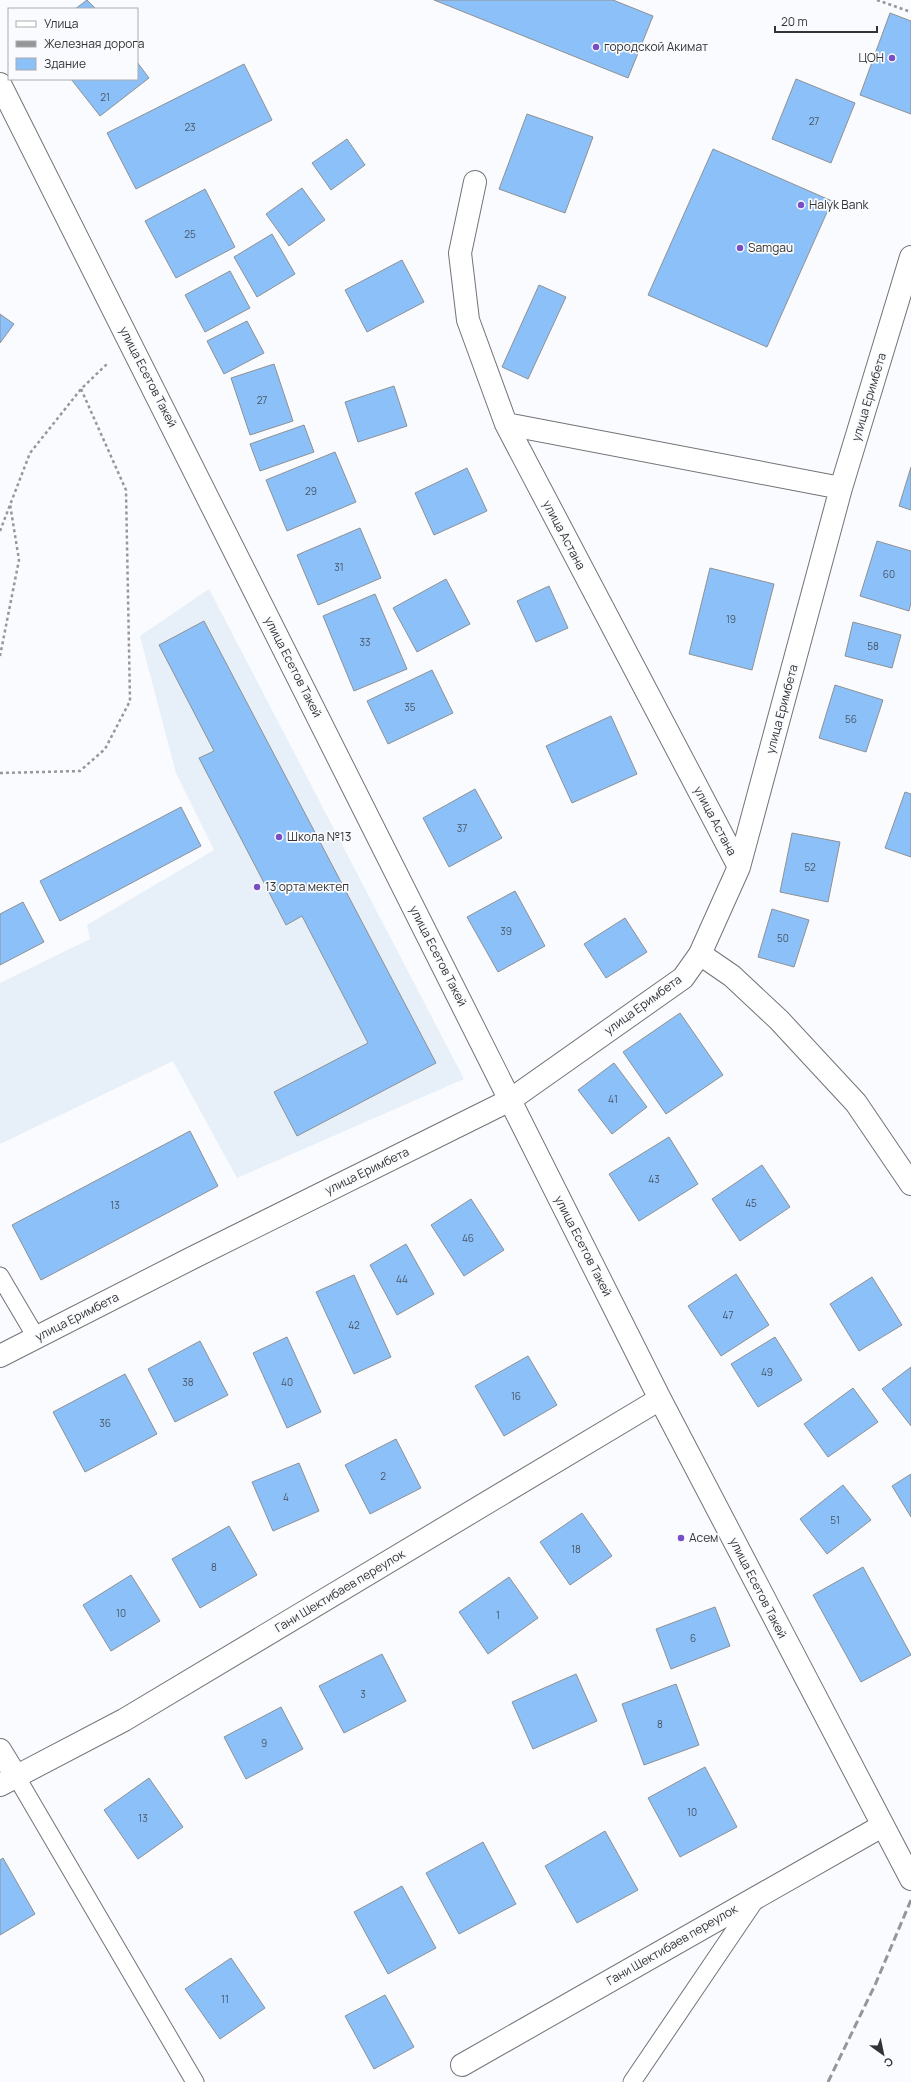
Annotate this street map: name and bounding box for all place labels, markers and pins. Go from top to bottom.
place label: городской Акимат [604,38,708,55]
marker: городской Акимат [591,42,601,52]
place label: ЦОН [859,49,884,66]
marker: ЦОН [887,53,897,63]
place label: Halyk Bank [809,196,870,213]
marker: Halyk Bank [796,200,806,210]
place label: Samgau [748,239,793,256]
marker: Samgau [735,243,745,253]
place label: Школа №13 [287,828,351,845]
marker: Школа №13 [274,832,284,842]
place label: 13 орта мектеп [265,878,349,895]
marker: 13 орта мектеп [252,882,262,892]
place label: Асем [689,1529,718,1546]
marker: Асем [676,1533,686,1543]

